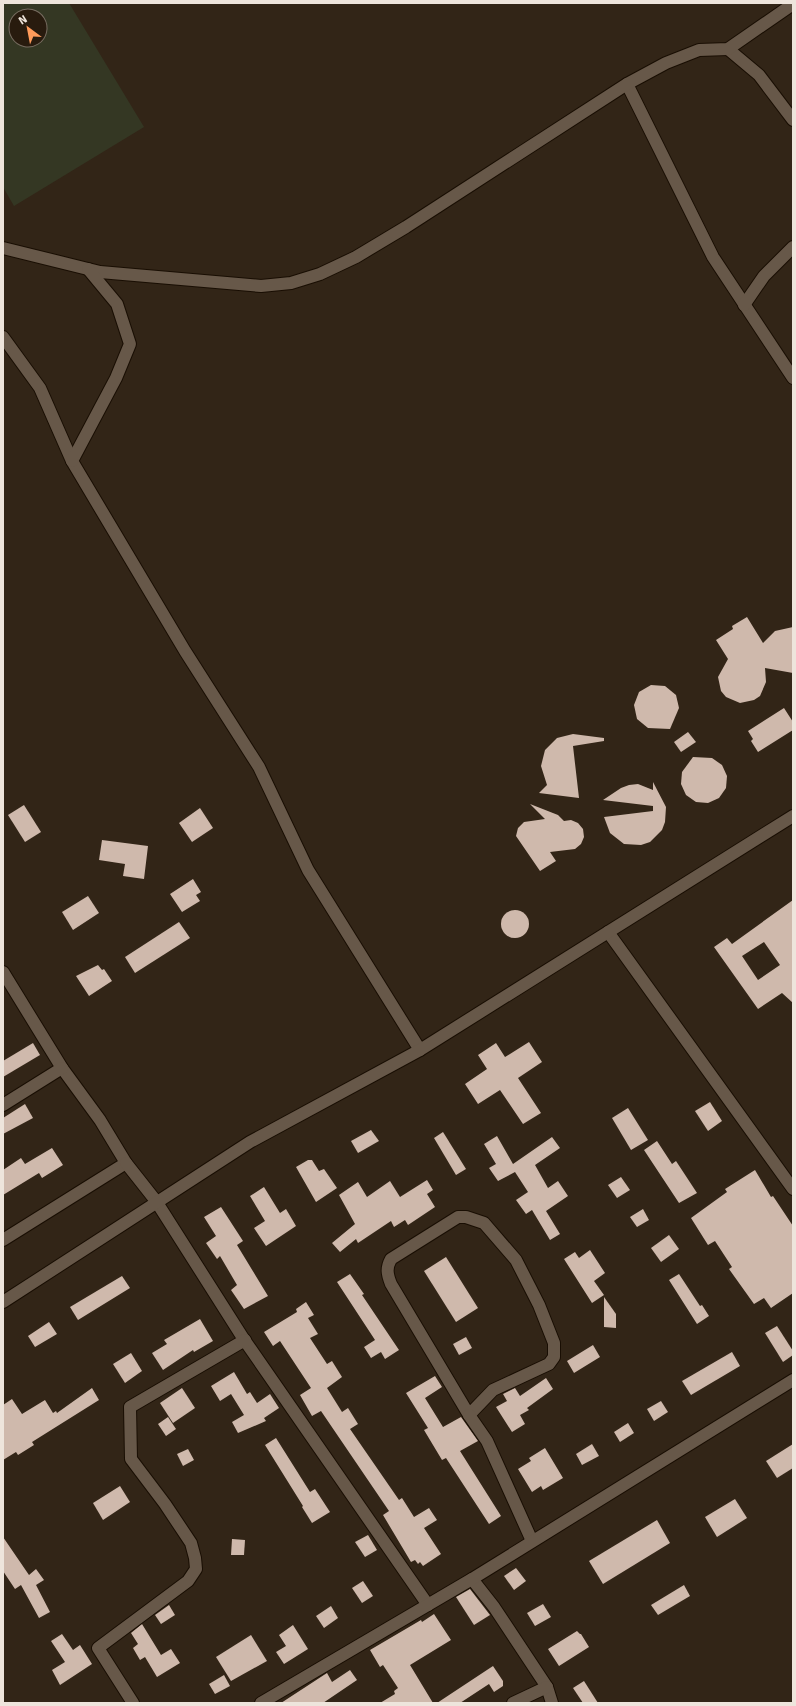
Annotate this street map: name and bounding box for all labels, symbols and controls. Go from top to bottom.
north arrow [8,8,48,48]
text: N [16,12,30,27]

